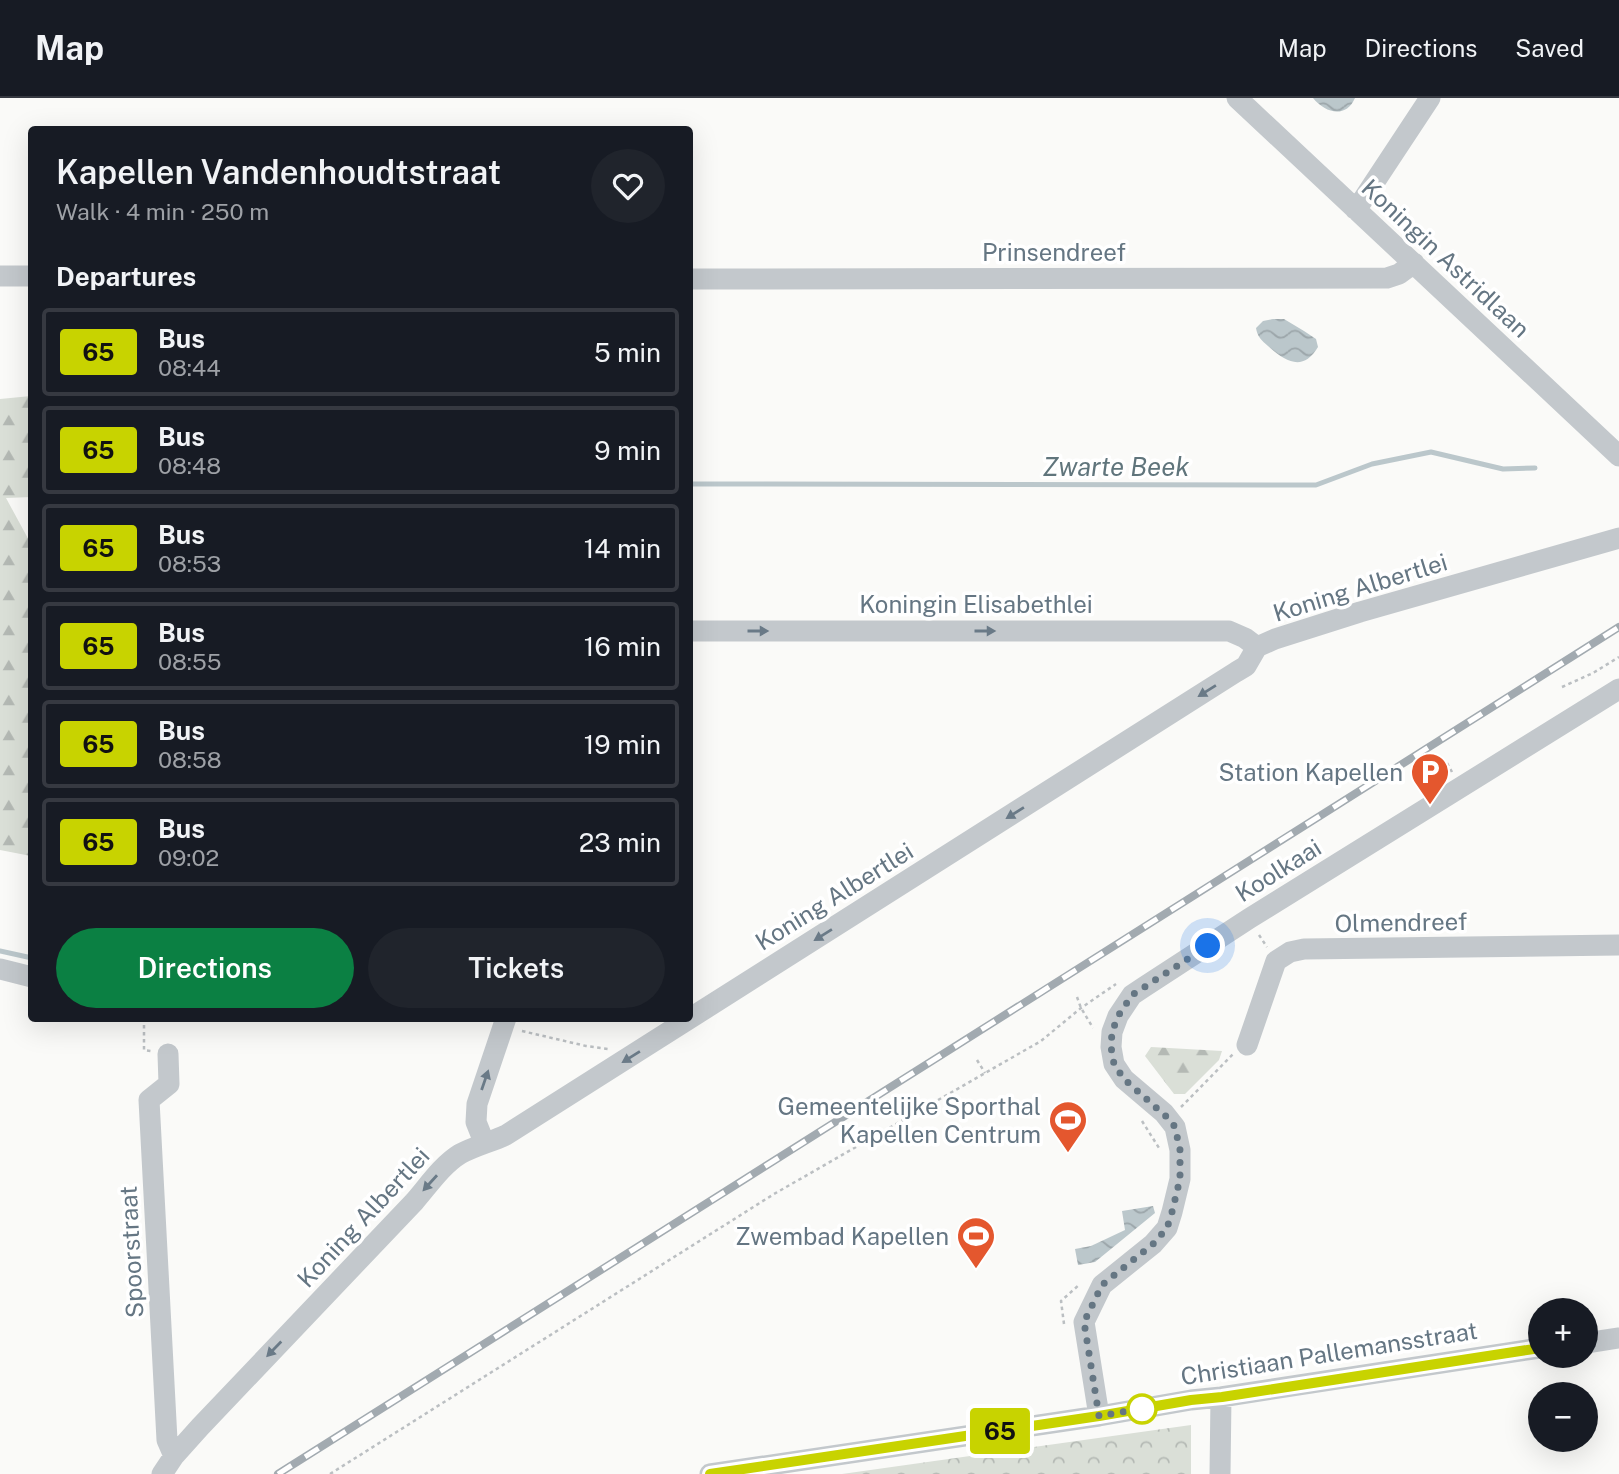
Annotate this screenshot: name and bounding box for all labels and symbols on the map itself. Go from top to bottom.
street label: Koningin Astridlaan [1356,173,1536,343]
street label: Prinsendreef [982,238,1126,266]
water label: Zwarte Beek [1043,451,1189,482]
street label: Koning Albertlei [1270,547,1450,627]
street label: Koningin Elisabethlei [859,590,1093,618]
one-way arrow [747,625,769,637]
one-way arrow [974,625,996,637]
one-way arrow [1197,684,1217,697]
parking icon: Station Kapellen [1409,751,1451,806]
place label: Station Kapellen [1219,758,1403,786]
one-way arrow [1005,806,1025,819]
street label: Koolkaai [1230,833,1326,907]
street label: Koning Albertlei [750,836,918,956]
street label: Olmendreef [1334,907,1468,937]
one-way arrow [813,928,833,941]
your location [1190,928,1225,963]
one-way arrow [621,1050,641,1063]
one-way arrow [480,1069,491,1090]
place label: Gemeentelijke Sporthal Kapellen Centrum [778,1092,1041,1148]
sports icon: Gemeentelijke Sporthal Kapellen Centrum [1047,1099,1089,1154]
street label: Koning Albertlei [291,1141,435,1293]
one-way arrow [423,1174,439,1191]
street label: Spoorstraat [114,1185,148,1319]
sports icon: Zwembad Kapellen [955,1215,997,1270]
place label: Zwembad Kapellen [735,1222,949,1250]
street label: Christiaan Pallemansstraat [1179,1316,1479,1390]
one-way arrow [267,1340,283,1357]
unlabelled marker [1127,1394,1157,1424]
line badge: 65 [968,1408,1032,1454]

